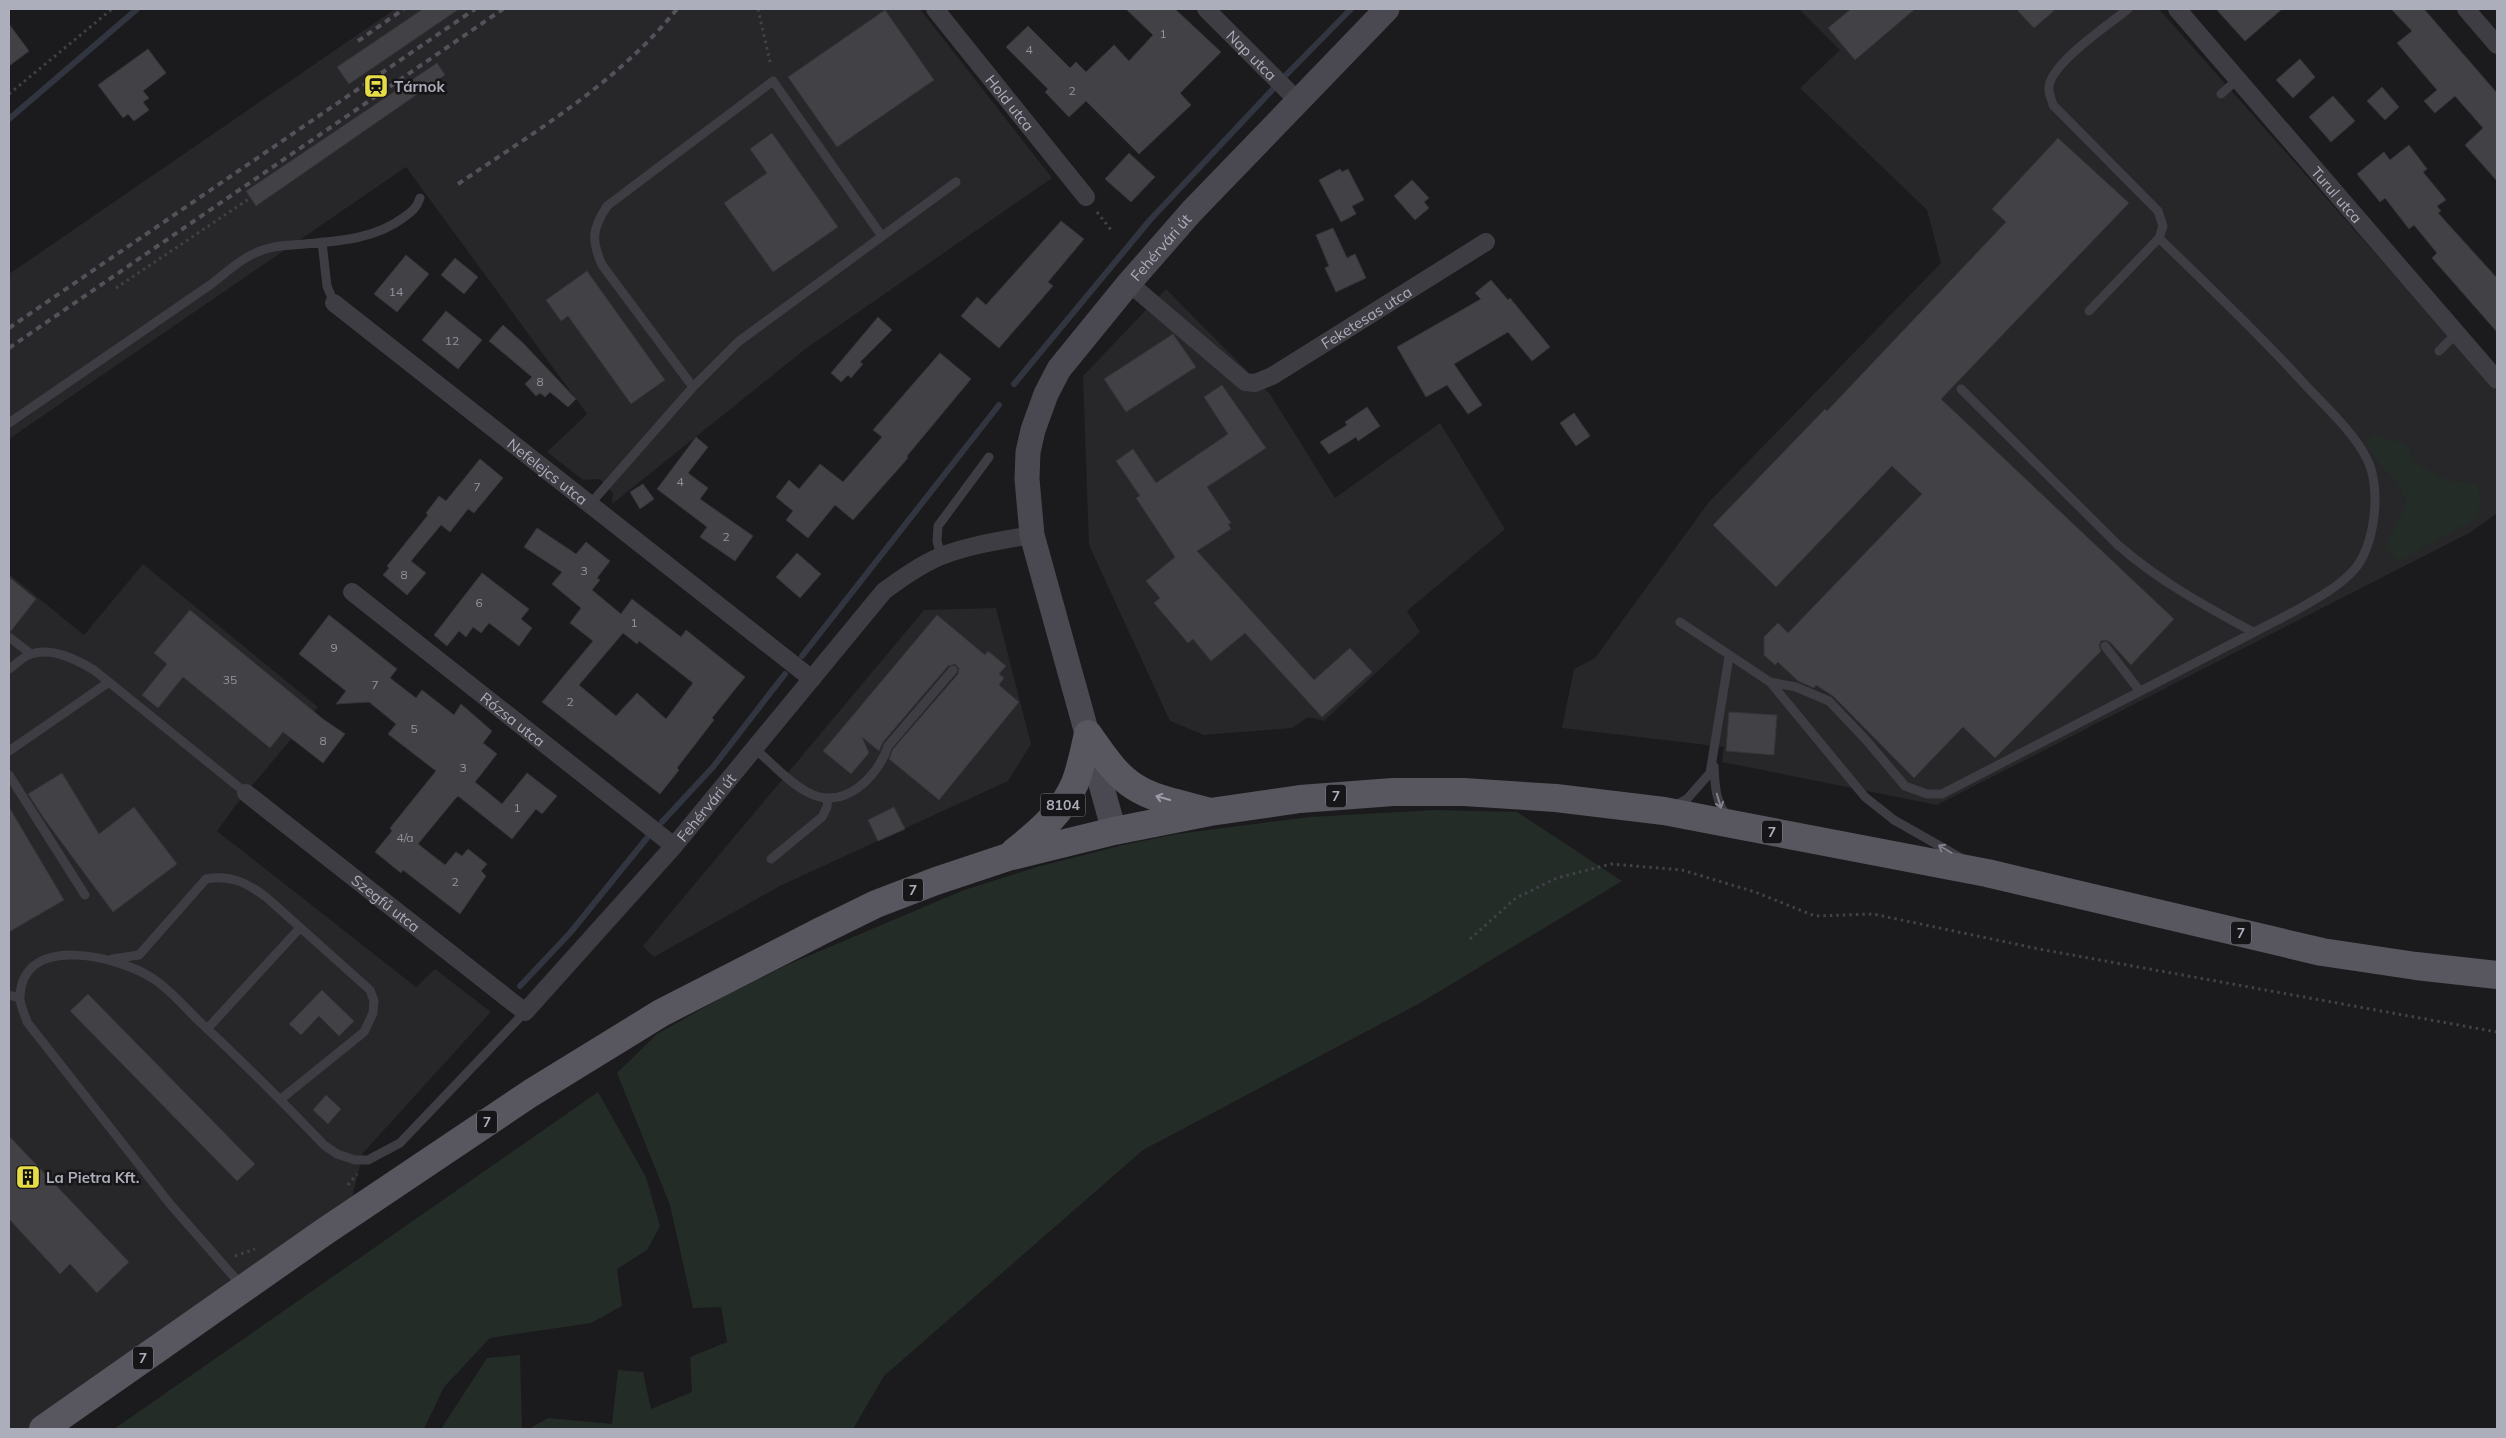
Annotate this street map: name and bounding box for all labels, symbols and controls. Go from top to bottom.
house number: 1 [1159,26,1167,41]
street label: Nap utca [1223,26,1281,84]
house number: 4 [1025,42,1033,57]
street label: Hold utca [982,71,1038,135]
station icon: Tárnok [363,73,389,99]
place label: Tárnok [394,77,445,96]
house number: 2 [1068,83,1076,98]
street label: Turul utca [2307,162,2367,227]
street label: Fehérvári út [1126,210,1195,285]
street label: Feketesas utca [1317,282,1415,353]
house number: 14 [389,284,403,299]
house number: 12 [445,333,459,348]
house number: 8 [536,374,544,389]
street label: Nefelejcs utca [504,434,592,509]
house number: 4 [676,474,684,489]
house number: 7 [473,479,481,494]
house number: 2 [722,529,730,544]
house number: 3 [580,563,588,578]
house number: 8 [400,567,408,582]
house number: 6 [475,595,483,610]
house number: 1 [630,615,638,630]
house number: 9 [330,640,338,655]
house number: 35 [223,672,237,687]
house number: 7 [371,677,379,692]
street label: Rózsa utca [477,688,549,750]
house number: 2 [566,694,574,709]
house number: 5 [410,721,418,736]
house number: 8 [319,733,327,748]
house number: 3 [459,760,467,775]
street label: Fehérvári út [672,769,740,845]
road number: 7 [1326,784,1346,808]
one-way arrow [1155,793,1171,803]
one-way arrow [1715,793,1724,808]
road number: 8104 [1040,794,1086,816]
house number: 1 [513,800,521,815]
road number: 7 [1762,820,1782,844]
house number: 4/a [396,830,414,845]
one-way arrow [1938,843,1953,853]
street label: Szegfű utca [348,870,424,936]
house number: 2 [451,874,459,889]
road number: 7 [903,878,923,902]
road number: 7 [2231,921,2251,944]
road number: 7 [477,1110,497,1134]
building icon: La Pietra Kft. [15,1164,41,1190]
place label: La Pietra Kft. [46,1168,139,1187]
road number: 7 [133,1346,153,1370]

